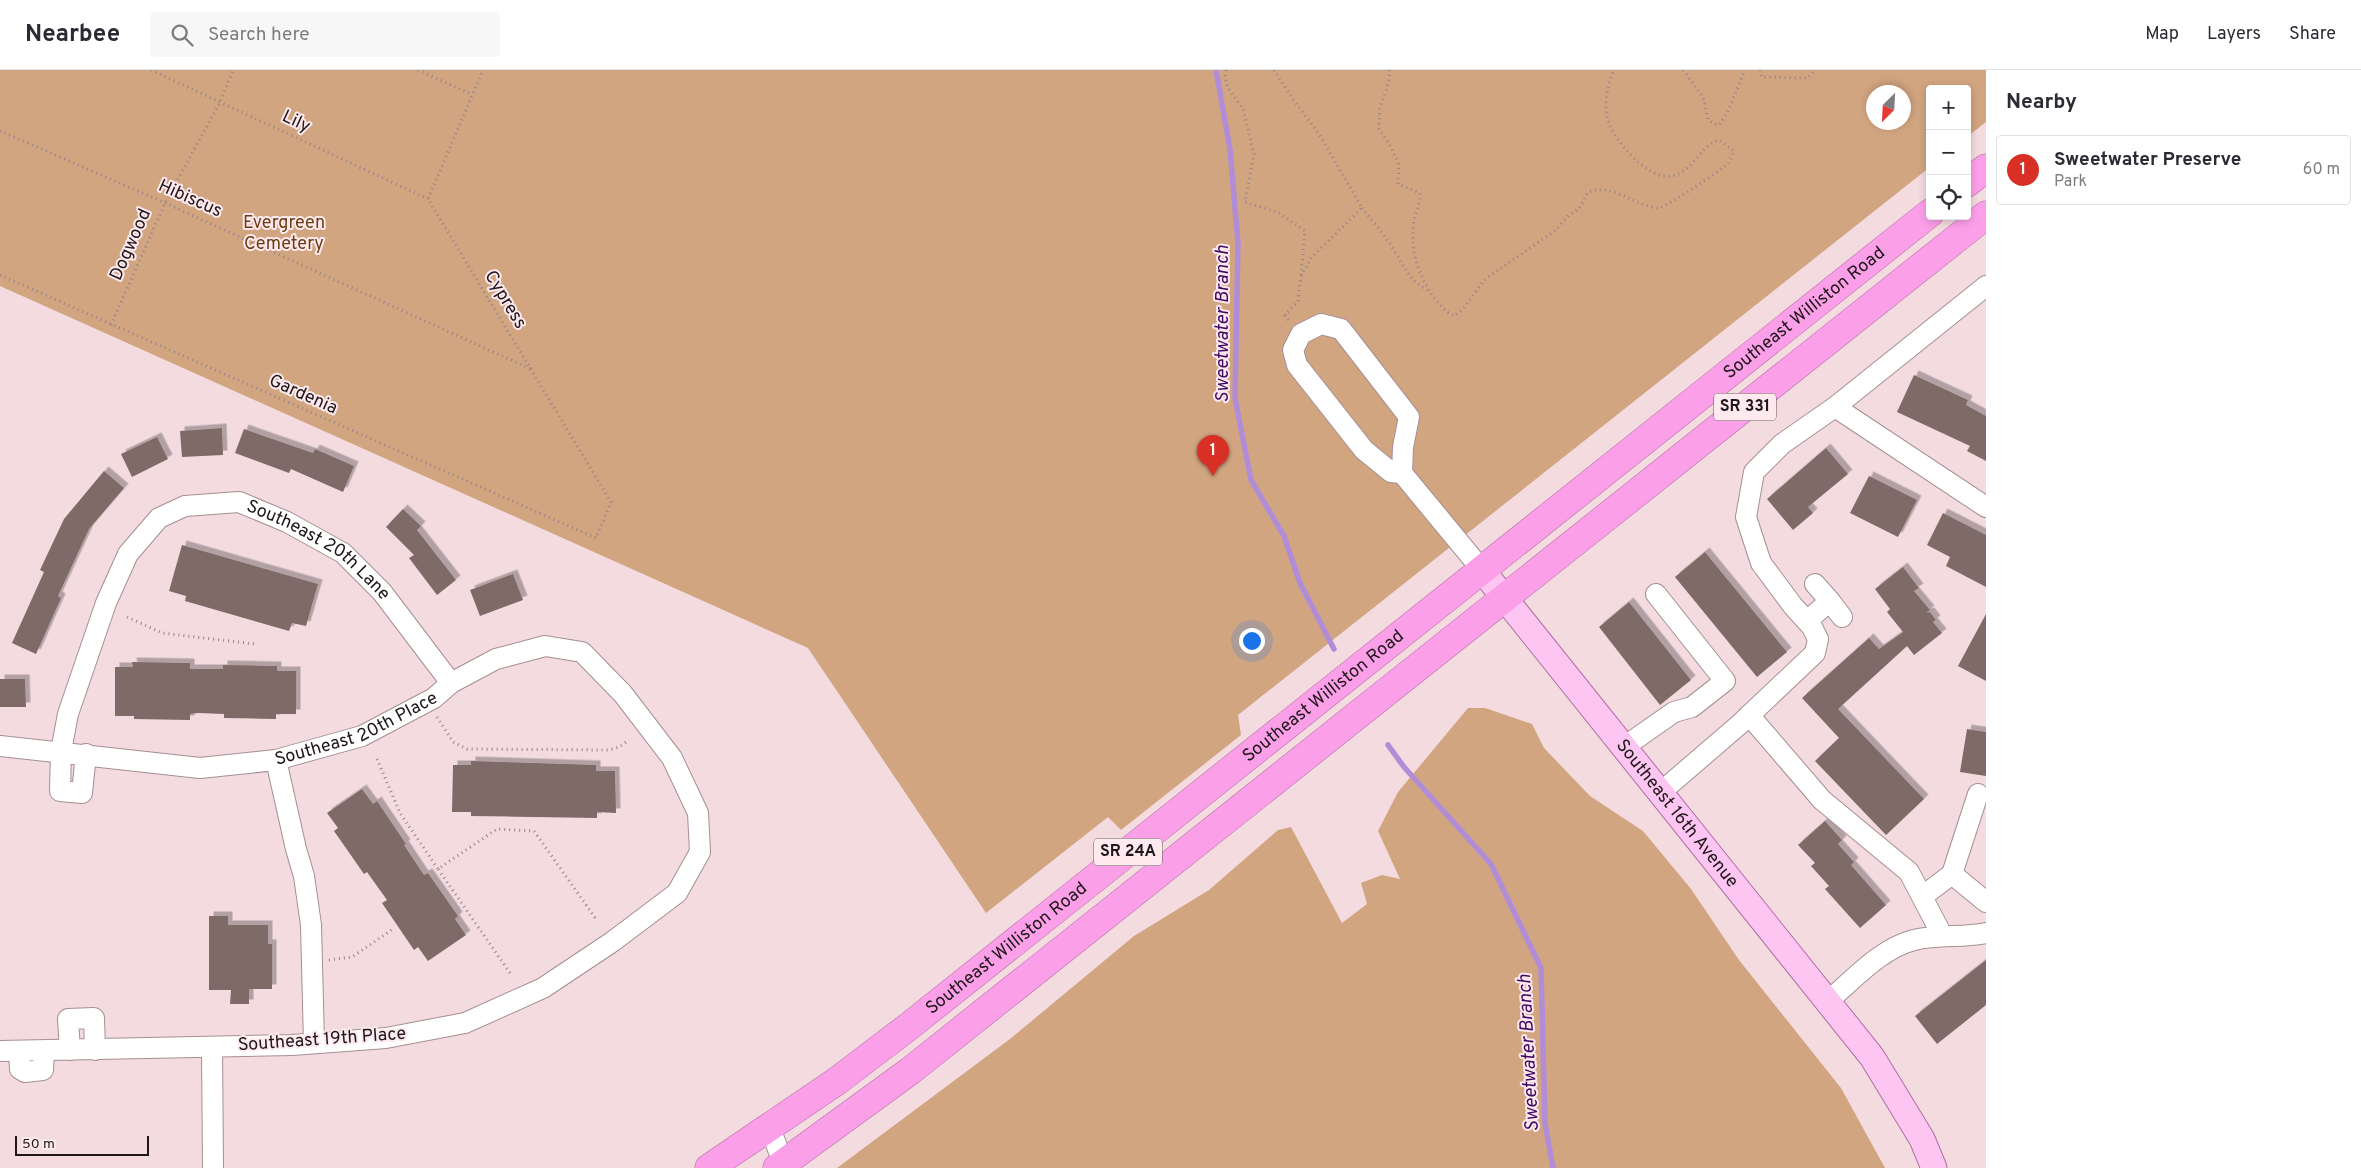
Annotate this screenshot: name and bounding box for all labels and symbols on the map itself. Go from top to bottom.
north arrow [1866,85,1911,130]
street label: Lily [278,105,314,139]
street label: Hibiscus [154,175,226,223]
street label: Dogwood [105,206,157,284]
park label: Evergreen Cemetery [243,212,325,256]
street label: Southeast Williston Road [1719,242,1890,384]
water label: Sweetwater Branch [1211,244,1235,403]
street label: Cypress [479,267,531,333]
street label: Gardenia [265,370,341,420]
road number: SR 331 [1714,394,1776,421]
pin: 1 [1197,435,1229,476]
street label: Southeast 20th Lane [243,495,395,605]
street label: Southeast Williston Road [1238,625,1409,768]
your location [1239,628,1265,654]
street label: Southeast 20th Place [272,687,442,771]
street label: Southeast 16th Avenue [1611,735,1743,892]
road number: SR 24A [1094,839,1162,866]
street label: Southeast Williston Road [921,877,1092,1020]
water label: Sweetwater Branch [1513,973,1545,1132]
street label: Southeast 19th Place [237,1023,407,1057]
scale bar [15,1133,149,1156]

